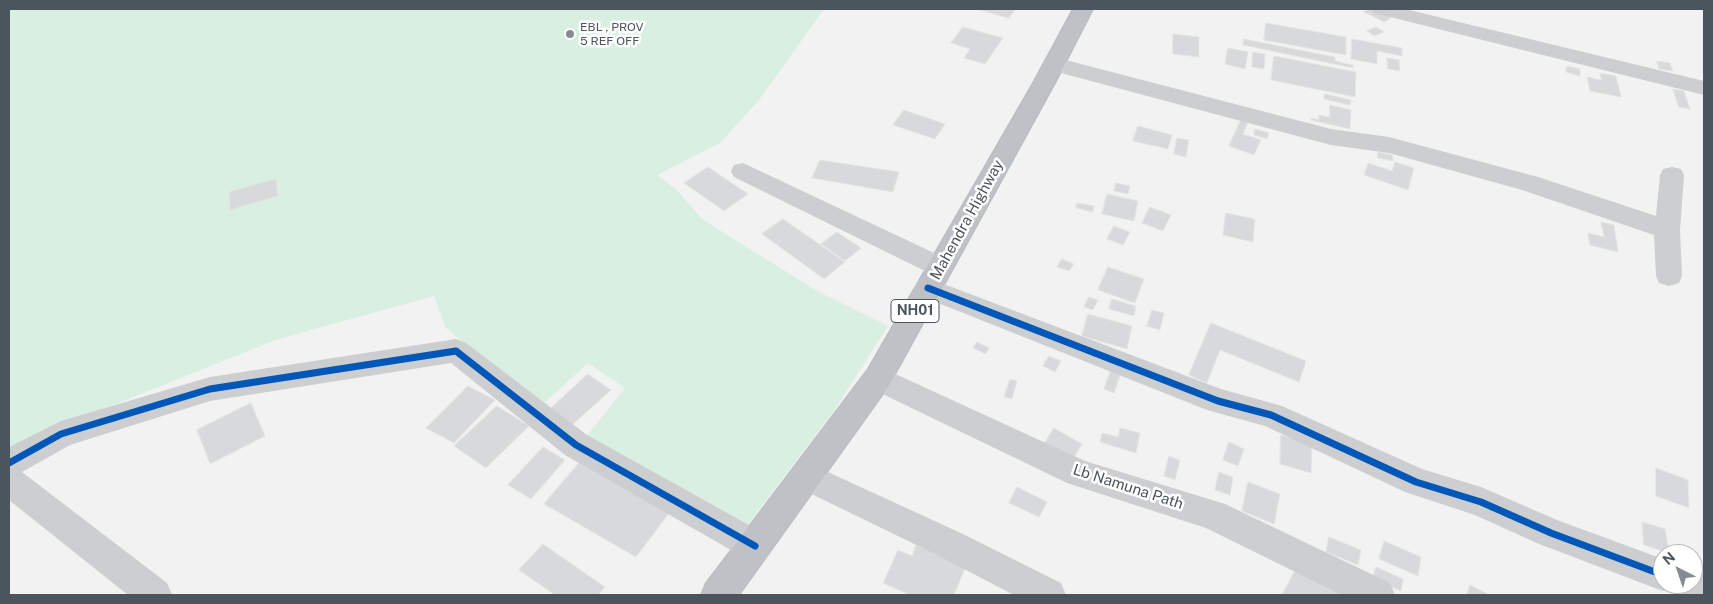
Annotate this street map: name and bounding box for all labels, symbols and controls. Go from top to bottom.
place label: EBL , PROV 5 REF OFF [580,20,644,48]
marker: EBL , PROV 5 REF OFF [564,28,576,40]
street label: Mahendra Highway [927,157,1007,283]
road number: NH01 [891,300,939,322]
street label: Lb Namuna Path [1071,461,1185,513]
north arrow [1653,544,1703,594]
text: N [1659,549,1678,568]

